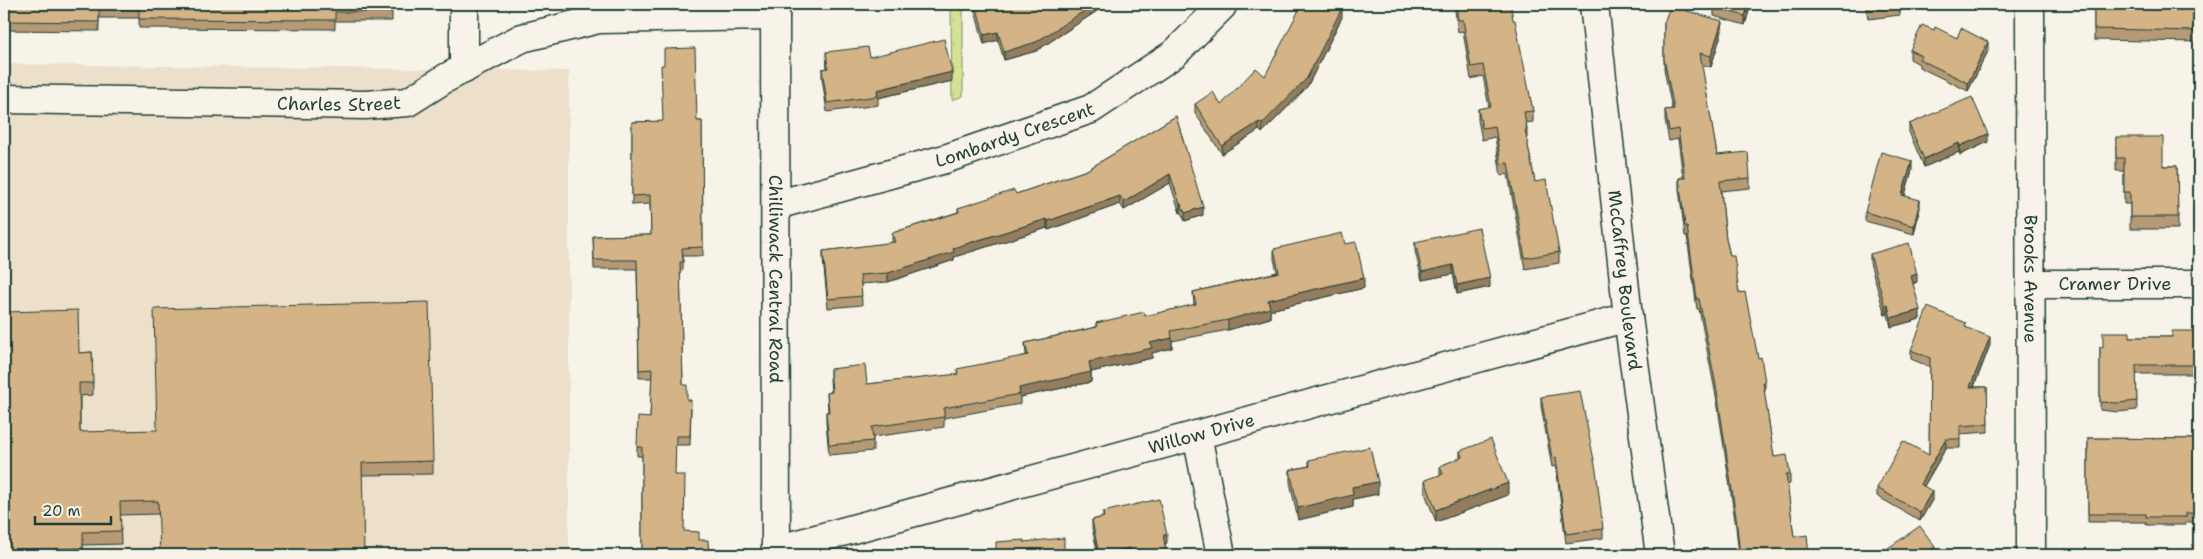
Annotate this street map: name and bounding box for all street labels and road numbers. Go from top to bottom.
street label: Charles Street [277,91,402,117]
street label: Lombardy Crescent [933,97,1098,173]
street label: Chilliwack Central Road [763,175,788,383]
street label: McCaffrey Boulevard [1602,189,1647,372]
street label: Brooks Avenue [2018,215,2043,343]
street label: Cramer Drive [2058,272,2172,296]
street label: Willow Drive [1145,408,1257,460]

